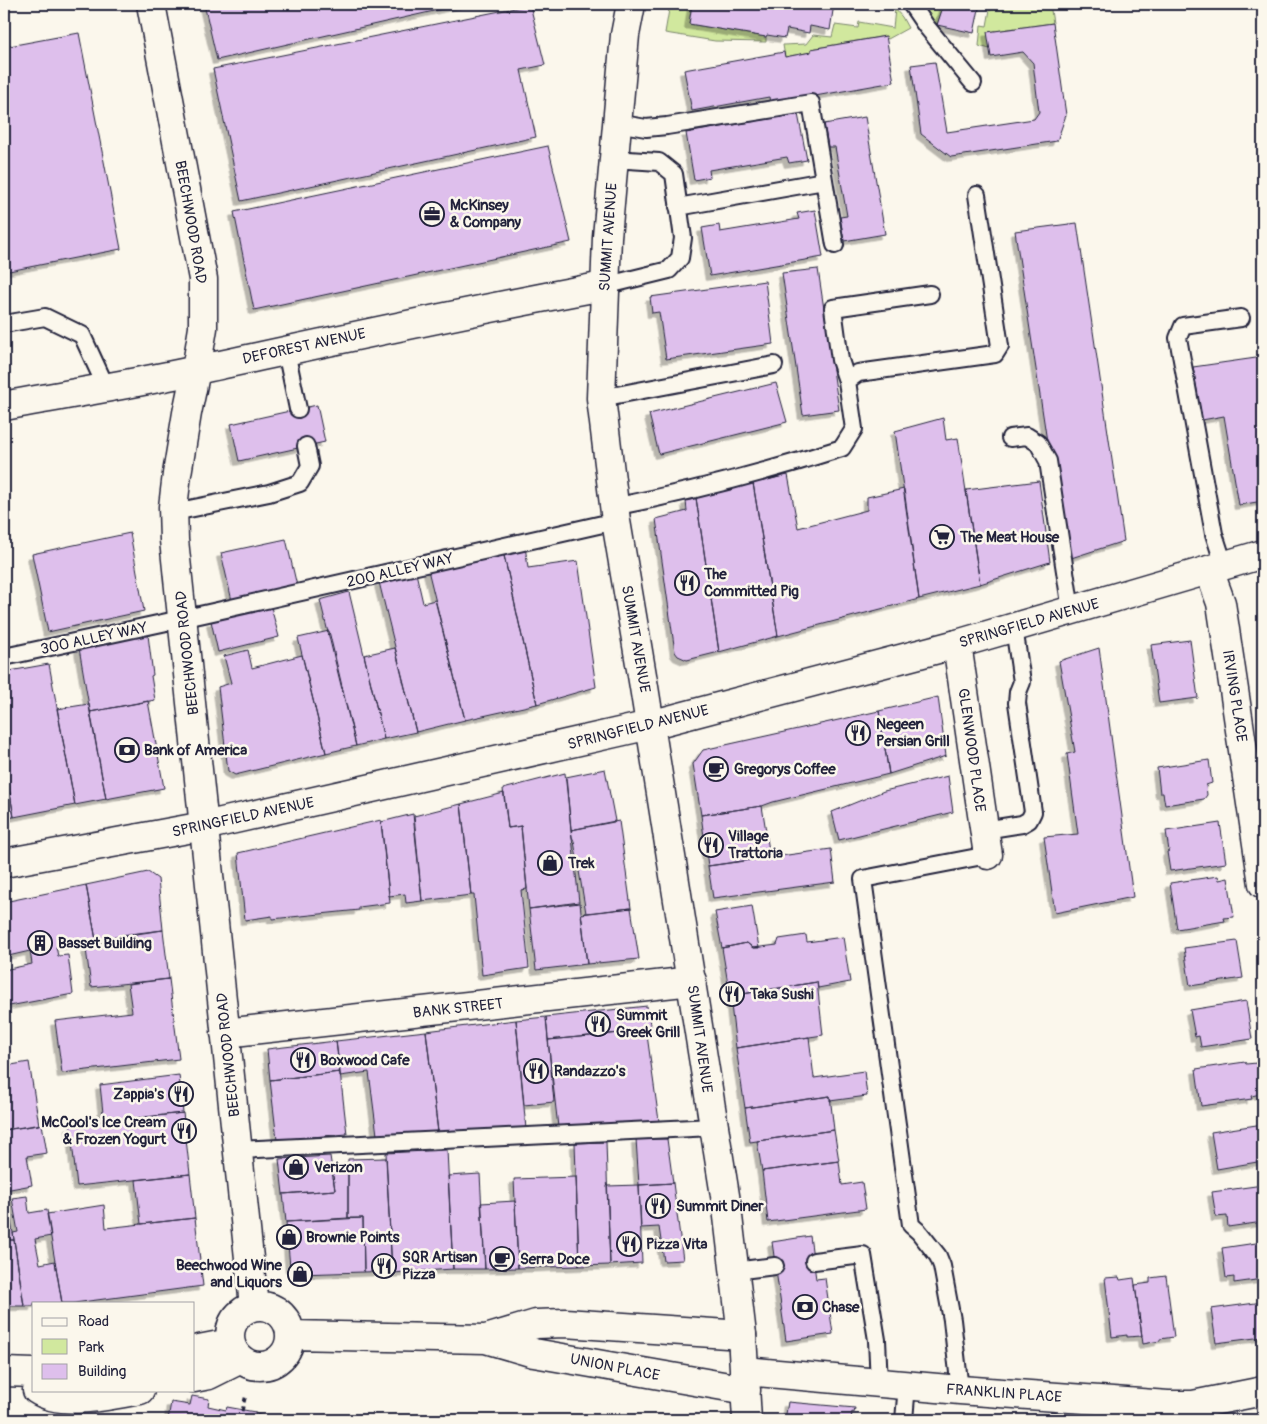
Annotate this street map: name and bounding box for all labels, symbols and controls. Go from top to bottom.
street label: BEECHWOOD ROAD [170,159,211,285]
street label: SUMMIT AVENUE [595,182,622,292]
place label: McKinsey & Company [450,196,522,232]
office icon: McKinsey & Company [419,201,445,227]
street label: DEFOREST AVENUE [241,324,368,369]
supermarket icon: The Meat House [929,524,955,550]
place label: The Meat House [959,528,1060,547]
street label: 200 ALLEY WAY [345,549,456,592]
place label: The Committed Pig [703,565,799,601]
restaurant icon: The Committed Pig [674,570,700,596]
street label: SUMMIT AVENUE [617,584,654,695]
street label: BEECHWOOD ROAD [172,590,203,716]
street label: SPRINGFIELD AVENUE [957,594,1102,653]
street label: 300 ALLEY WAY [39,618,150,659]
street label: IRVING PLACE [1218,649,1251,744]
street label: GLENWOOD PLACE [953,687,990,813]
street label: SPRINGFIELD AVENUE [565,701,711,754]
place label: Negeen Persian Grill [876,715,950,751]
restaurant icon: Negeen Persian Grill [845,720,871,746]
bank icon: Bank of America [114,737,140,763]
place label: Bank of America [144,741,247,760]
cafe icon: Gregorys Coffee [703,756,729,782]
place label: Gregorys Coffee [734,760,836,779]
street label: SPRINGFIELD AVENUE [170,793,316,842]
place label: Village Trattoria [727,827,783,863]
restaurant icon: Village Trattoria [698,832,724,858]
shop icon: Trek [537,850,563,876]
place label: Trek [567,854,595,873]
building icon: Basset Building [27,930,53,956]
place label: Basset Building [58,934,152,953]
restaurant icon: Taka Sushi [719,981,745,1007]
street label: SUMMIT AVENUE [683,984,717,1094]
place label: Taka Sushi [749,985,814,1004]
street label: BEECHWOOD ROAD [213,992,244,1118]
street label: BANK STREET [412,994,504,1023]
place label: Summit Greek Grill [616,1006,680,1042]
restaurant icon: Summit Greek Grill [585,1011,611,1037]
restaurant icon: Boxwood Cafe [290,1047,316,1073]
place label: Boxwood Cafe [320,1051,410,1070]
restaurant icon: Randazzo's [523,1058,549,1084]
place label: Randazzo's [554,1062,626,1081]
restaurant icon: Zappia's [168,1081,194,1107]
place label: Zappia's [113,1085,164,1104]
place label: McCool's Ice Cream & Frozen Yogurt [41,1113,167,1149]
restaurant icon: McCool's Ice Cream & Frozen Yogurt [171,1118,197,1144]
shop icon: Verizon [283,1154,309,1180]
place label: Verizon [314,1158,363,1177]
restaurant icon: Summit Diner [645,1193,671,1219]
place label: Summit Diner [676,1197,764,1216]
shop icon: Brownie Points [276,1224,302,1250]
place label: Brownie Points [306,1228,400,1247]
restaurant icon: Pizza Vita [616,1231,642,1257]
place label: Pizza Vita [646,1235,708,1254]
cafe icon: Serra Doce [489,1246,515,1272]
place label: SQR Artisan Pizza [402,1248,478,1284]
place label: Serra Doce [520,1250,590,1269]
restaurant icon: SQR Artisan Pizza [371,1253,397,1279]
place label: Beechwood Wine and Liquors [176,1256,283,1292]
shop icon: Beechwood Wine and Liquors [287,1261,313,1287]
bank icon: Chase [792,1294,818,1320]
place label: Chase [822,1298,860,1317]
legend [32,1302,195,1392]
text: Road [78,1312,109,1331]
text: Park [78,1338,105,1357]
street label: UNION PLACE [569,1350,661,1386]
text: Building [78,1362,126,1381]
street label: FRANKLIN PLACE [945,1380,1063,1407]

